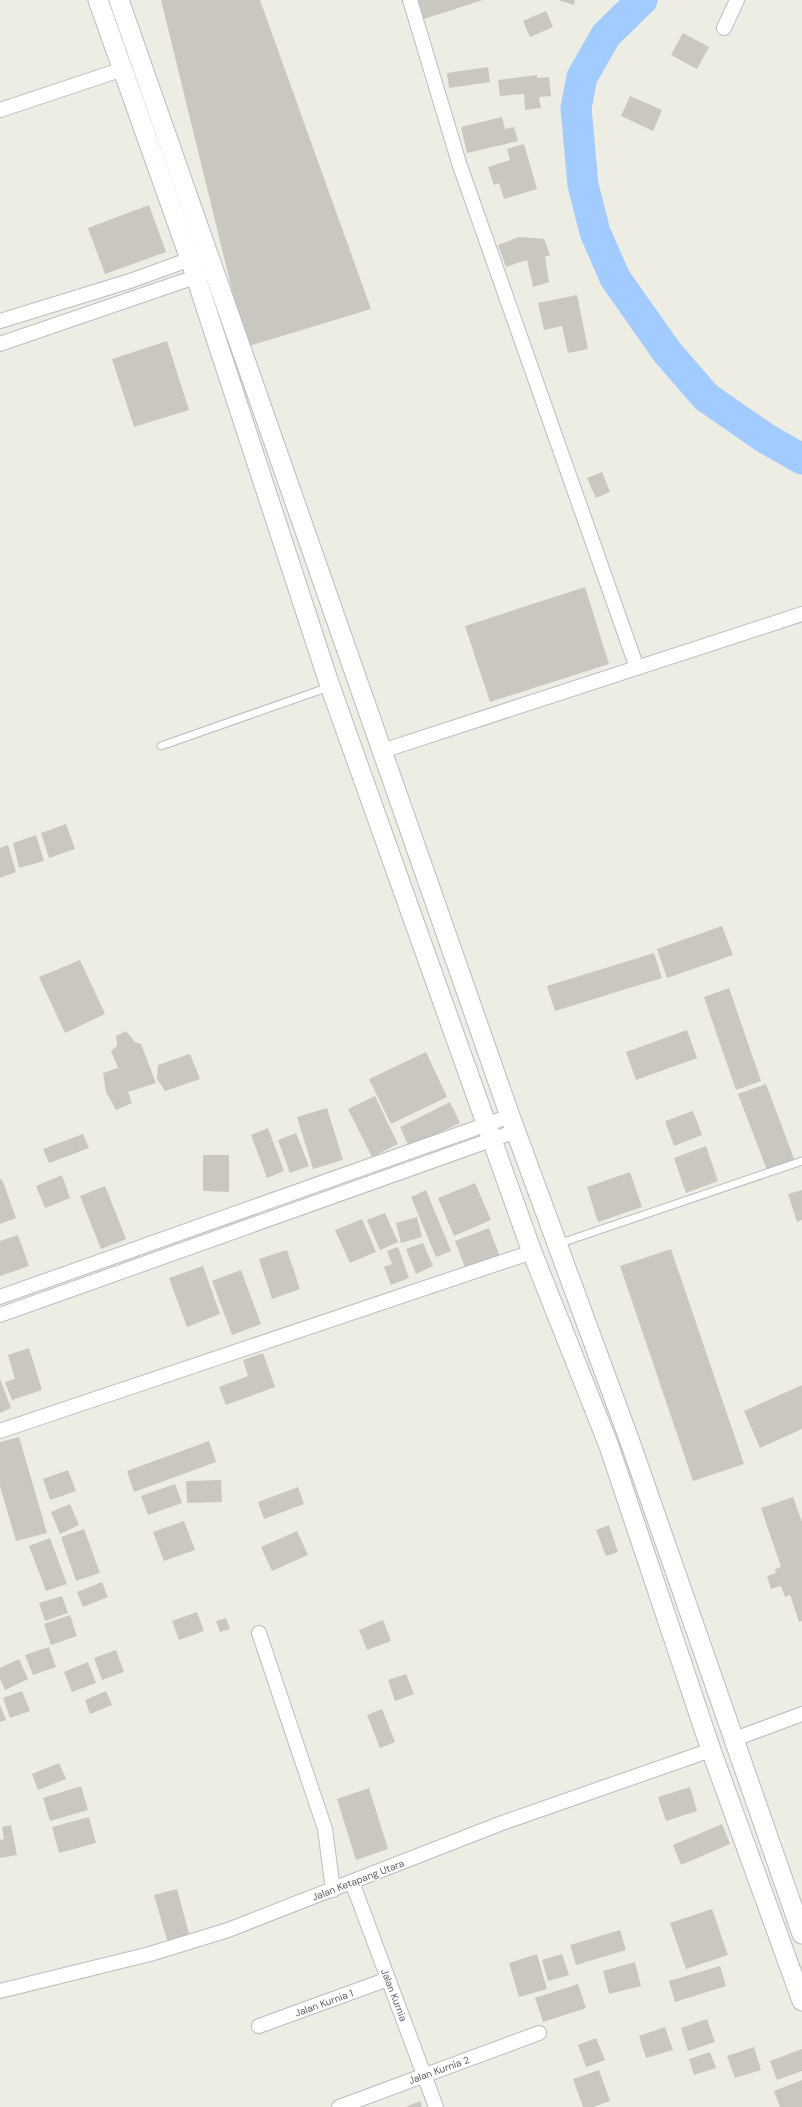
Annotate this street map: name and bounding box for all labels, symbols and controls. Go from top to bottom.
street label: Jalan Ketapang Utara [310,1856,406,1904]
street label: Jalan Kurnia [378,1967,410,2023]
street label: Jalan Kurnia 1 [293,1986,355,2020]
street label: Jalan Kurnia 2 [407,2053,471,2087]

